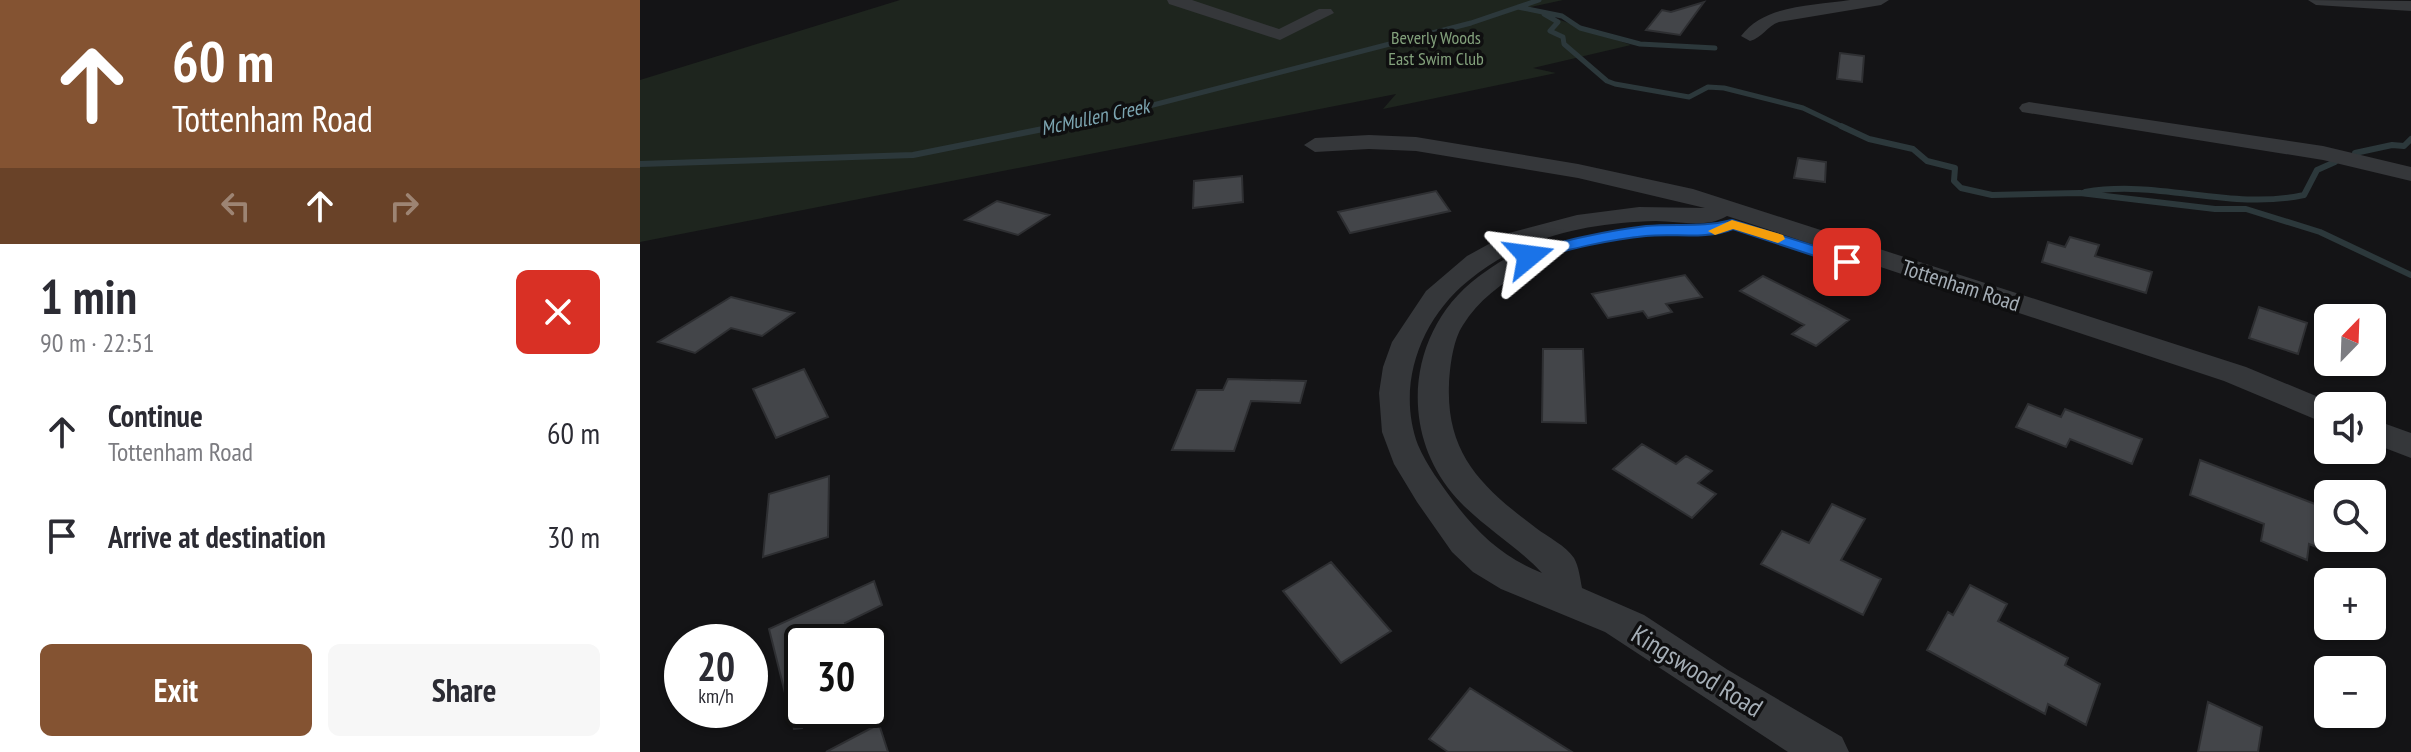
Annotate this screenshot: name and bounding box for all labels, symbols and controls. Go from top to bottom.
text: 60 m [172,25,274,97]
park label: Beverly Woods East Swim Club [1388,26,1484,70]
icon: ahead [40,32,144,136]
water label: McMullen Creek [1038,92,1154,141]
text: Tottenham Road [172,95,373,142]
icon: left [214,184,258,228]
icon: ahead [298,184,342,228]
icon: right [382,184,426,228]
position arrow [1487,214,1571,298]
pin [1813,228,1881,296]
icon: arrive [1825,240,1869,284]
street label: Tottenham Road [1898,253,2024,317]
text: 1 min [40,265,137,327]
button: close [516,270,600,354]
north arrow [2314,304,2386,376]
map controls [2314,304,2386,728]
text: 90 m · 22:51 [40,326,155,359]
button: sound [2314,392,2386,464]
text: Continue [108,396,203,435]
icon: ahead [40,410,84,454]
text: 60 m [547,413,600,452]
text: Tottenham Road [108,435,253,468]
button: search [2314,480,2386,552]
icon: arrive [40,514,84,558]
text: Arrive at destination [108,517,326,556]
text: 30 m [547,517,600,556]
button: + [2314,568,2386,640]
street label: Kingswood Road [1626,617,1769,724]
speed limit sign: 30 [784,624,888,728]
text: 20 [697,640,735,692]
button: Exit [40,644,312,736]
button: Share [328,644,600,736]
button: − [2314,656,2386,728]
text: km/h [698,683,734,709]

